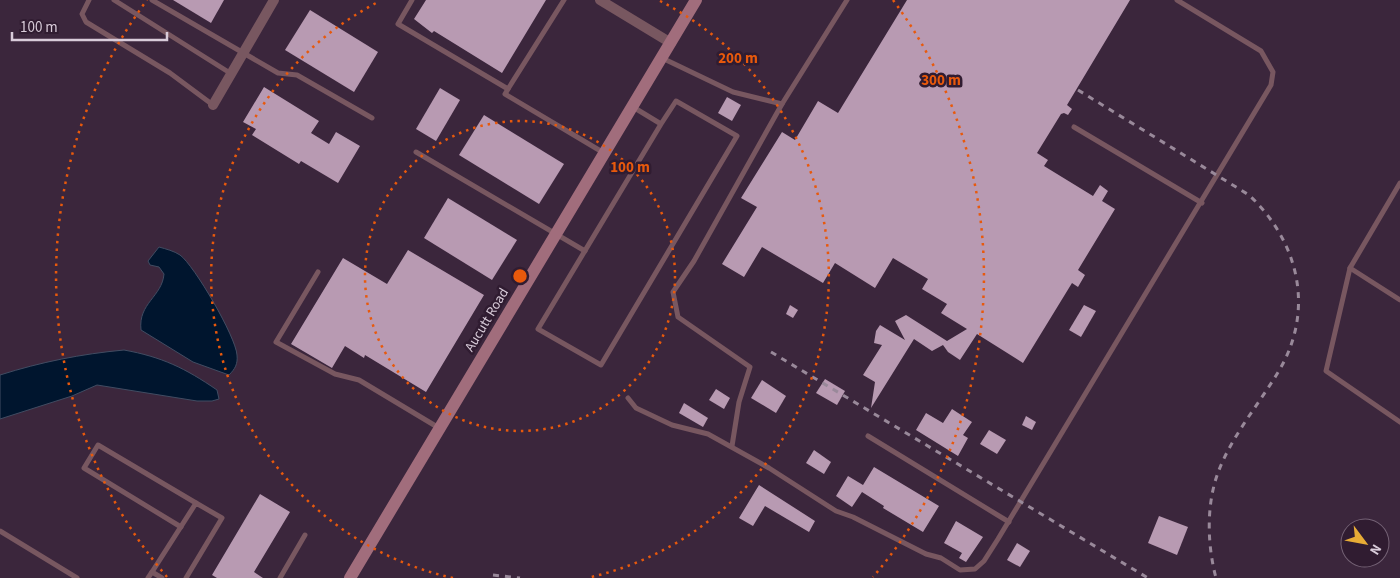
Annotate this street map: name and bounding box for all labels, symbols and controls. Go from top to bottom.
scale bar [12,10,168,42]
text: 100 m [20,17,58,38]
text: 200 m [718,48,758,69]
text: 300 m [921,70,961,91]
text: 100 m [610,157,650,178]
centre of rings [511,267,529,285]
street label: Aucutt Road [460,284,514,356]
north arrow [1340,518,1390,568]
text: N [1364,540,1386,559]

